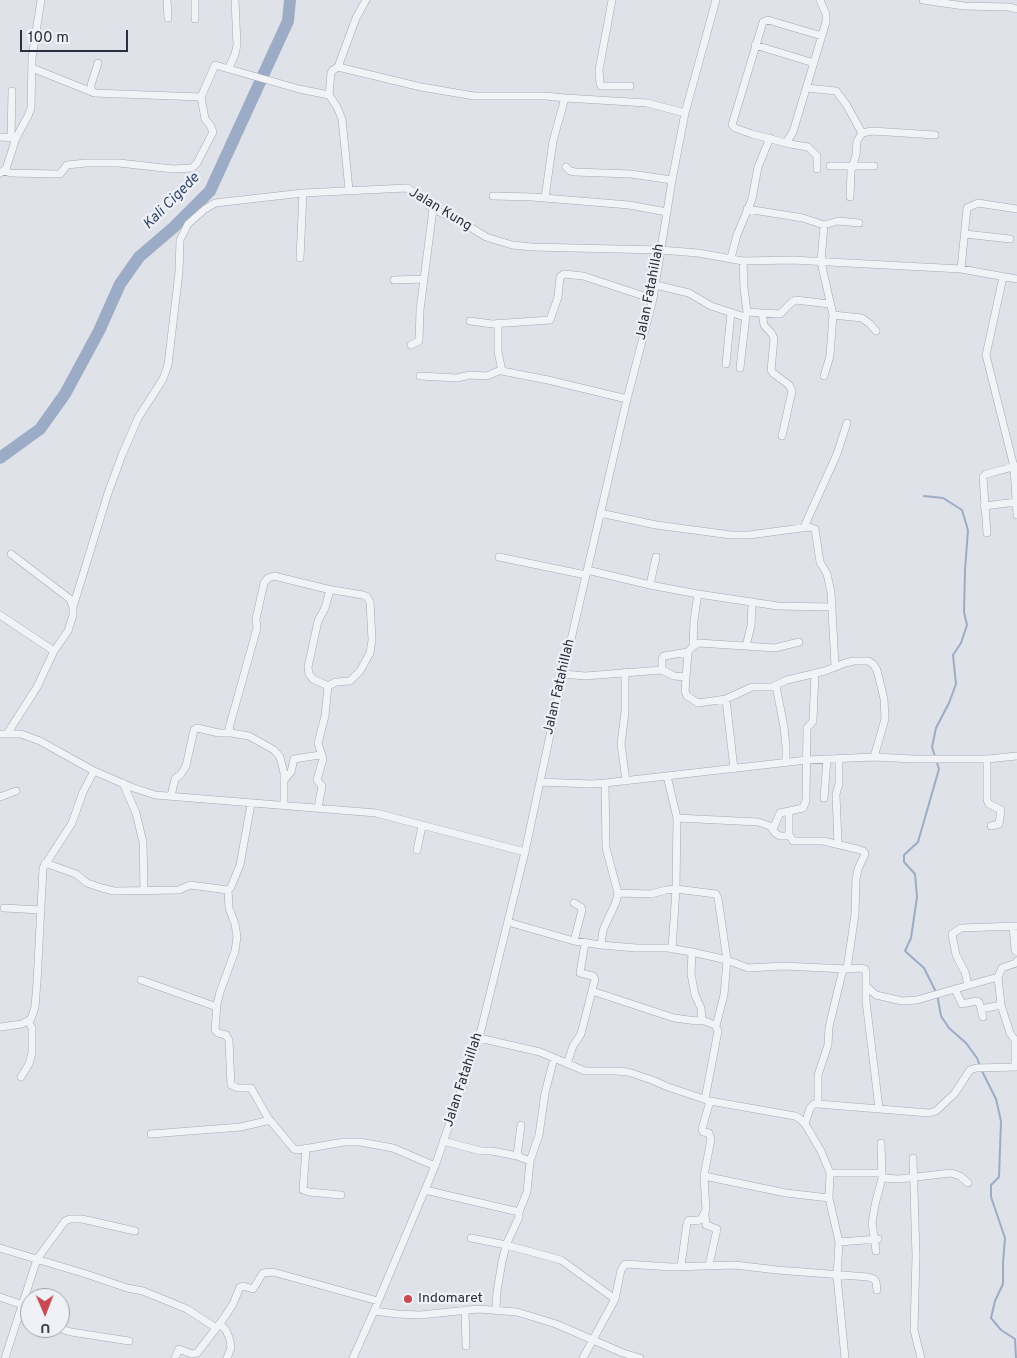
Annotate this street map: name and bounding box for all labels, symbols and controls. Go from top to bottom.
scale bar [22,20,130,52]
text: 100 m [28,29,69,48]
water label: Kali Cigede [140,170,204,234]
street label: Jalan Kung [405,185,475,235]
street label: Jalan Fatahillah [633,242,669,342]
street label: Jalan Fatahillah [541,637,579,737]
street label: Jalan Fatahillah [441,1031,487,1129]
north arrow [20,1288,70,1338]
place label: Indomaret [418,1291,483,1307]
marker: Indomaret [402,1293,414,1305]
text: U [40,1319,50,1336]

